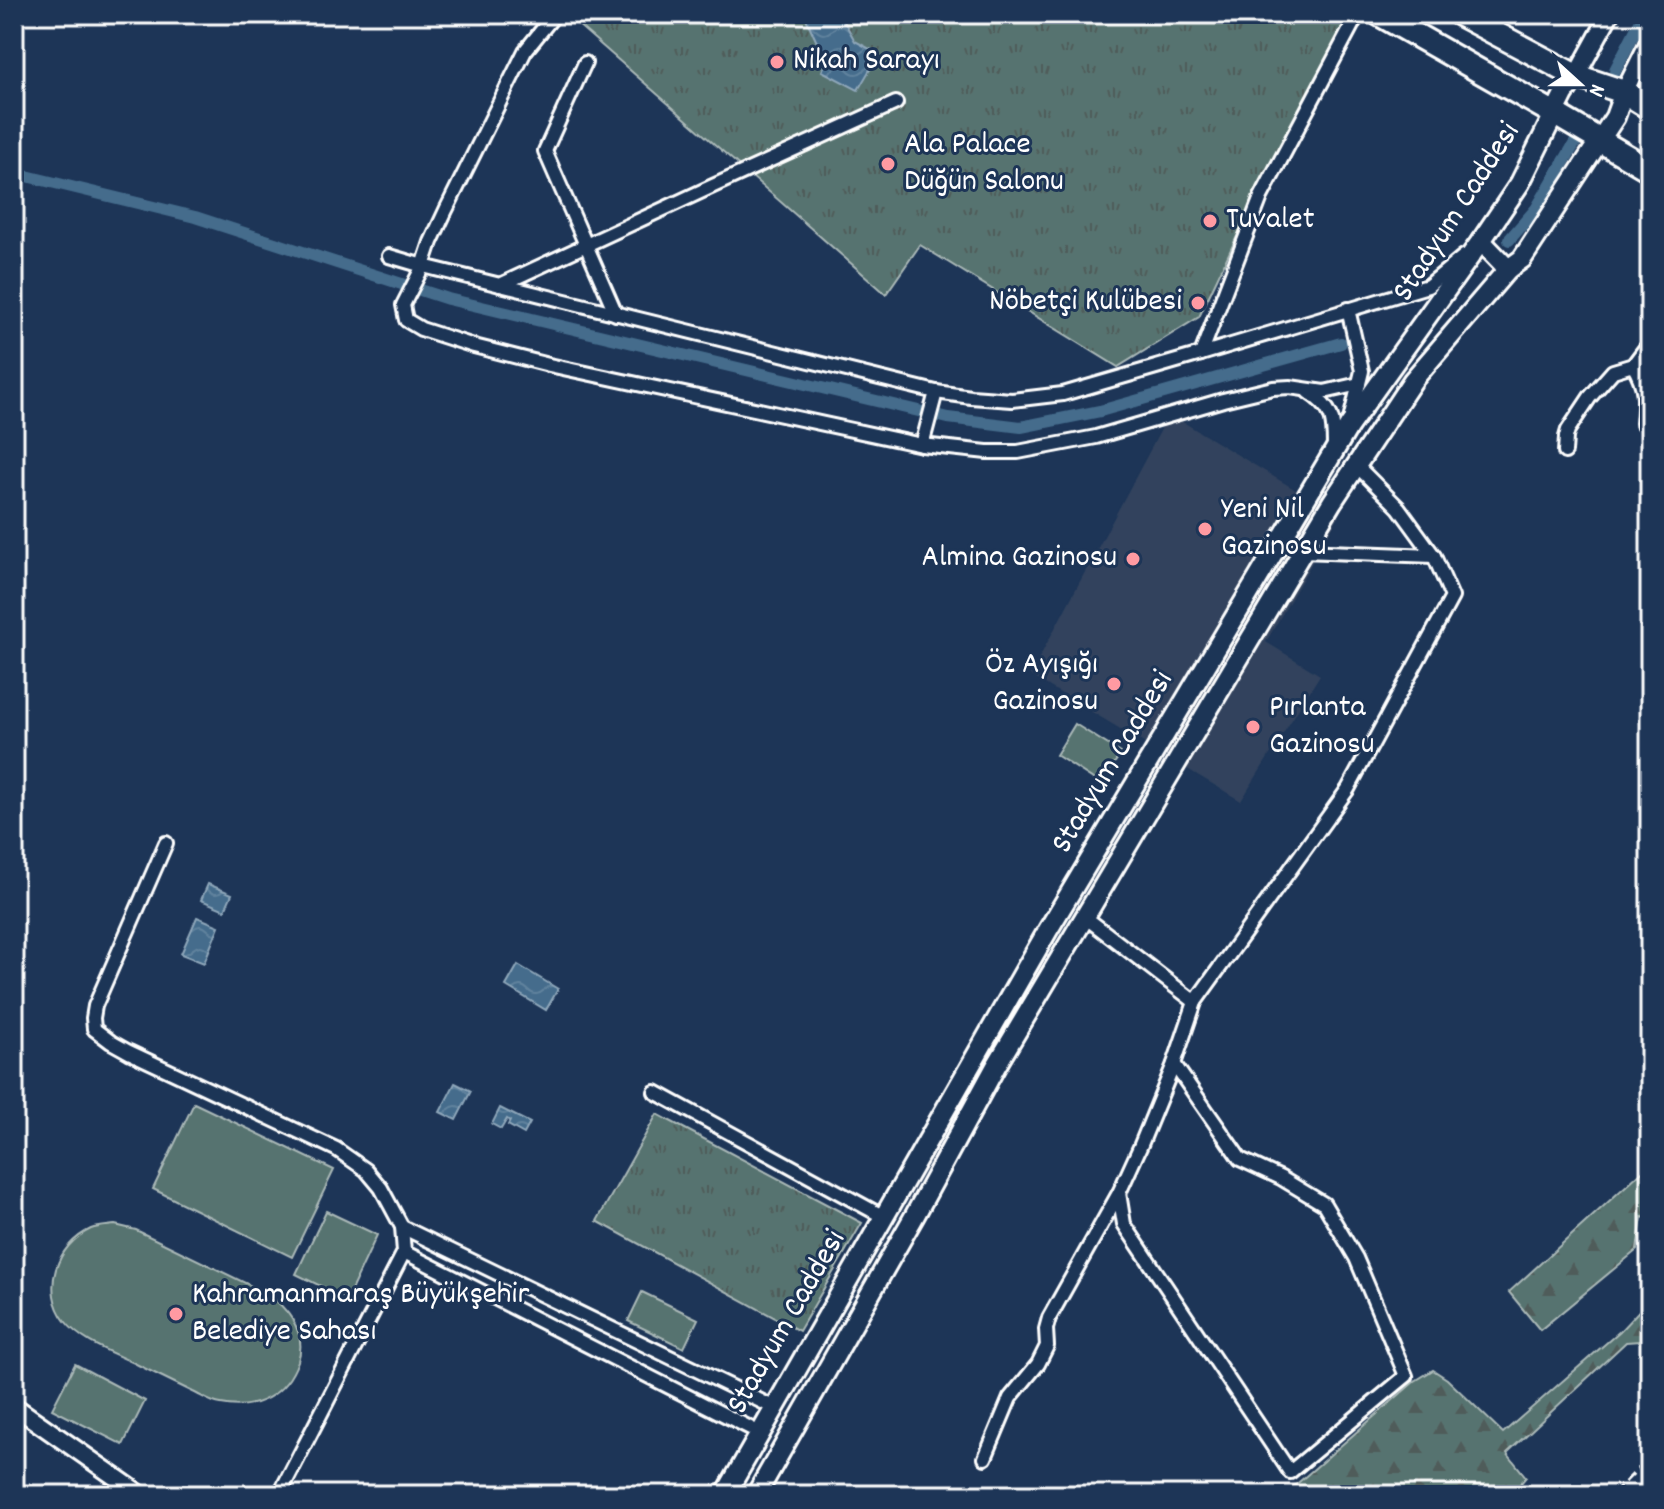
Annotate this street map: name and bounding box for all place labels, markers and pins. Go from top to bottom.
place label: Nikah Sarayı [793,39,940,85]
marker: Nikah Sarayı [768,53,786,71]
place label: Ala Palace Düğün Salonu [904,123,1064,206]
marker: Ala Palace Düğün Salonu [879,155,897,173]
place label: Tuvalet [1226,198,1315,244]
marker: Tuvalet [1201,212,1219,230]
place label: Nöbetçi Kulübesi [989,280,1182,326]
marker: Nöbetçi Kulübesi [1189,294,1207,312]
place label: Yeni Nil Gazinosu [1221,488,1326,571]
marker: Yeni Nil Gazinosu [1196,520,1214,538]
place label: Almina Gazinosu [921,536,1117,582]
marker: Almina Gazinosu [1124,550,1142,568]
place label: Öz Ayışığı Gazinosu [985,643,1098,726]
marker: Öz Ayışığı Gazinosu [1105,675,1123,693]
place label: Pırlanta Gazinosu [1269,686,1374,769]
marker: Pırlanta Gazinosu [1244,718,1262,736]
place label: Kahramanmaraş Büyükşehir Belediye Sahası [192,1273,529,1356]
marker: Kahramanmaraş Büyükşehir Belediye Sahası [167,1305,185,1323]

